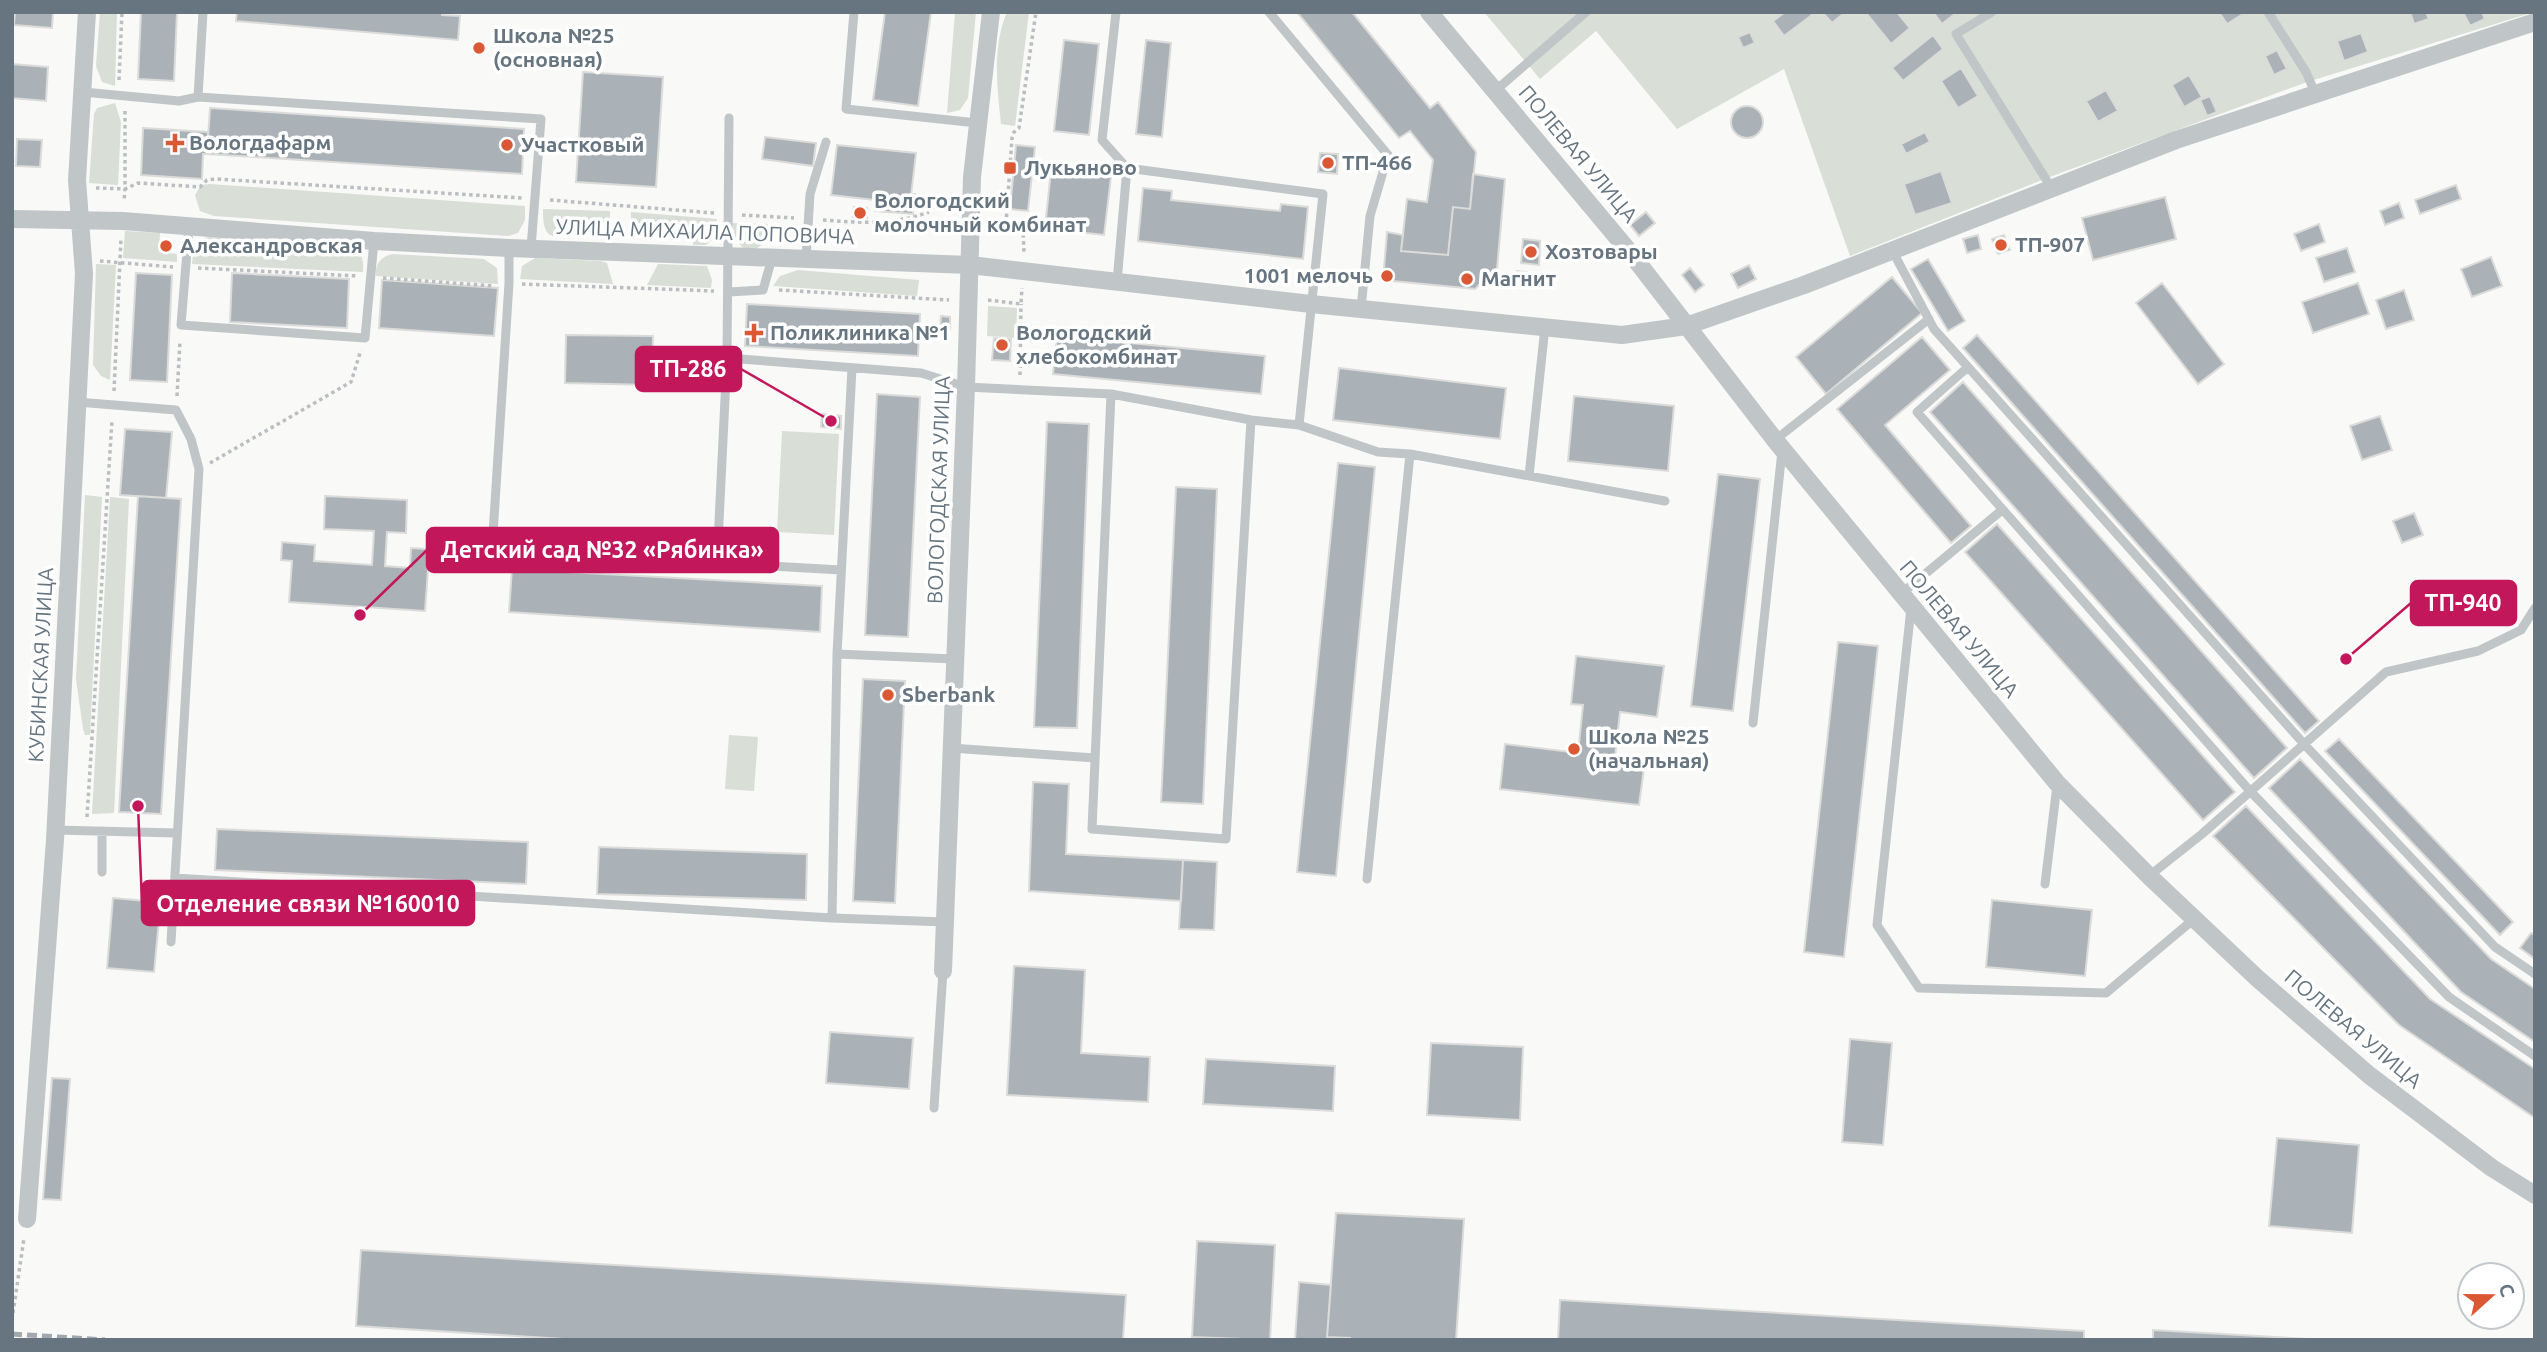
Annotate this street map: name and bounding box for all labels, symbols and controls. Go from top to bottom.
place label: Школа №25 (основная) [493,23,615,71]
marker: Школа №25 (основная) [471,40,487,56]
street label: ПОЛЕВАЯ УЛИЦА [1515,80,1643,227]
place label: Вологдафарм [189,130,331,154]
place label: Участковый [521,132,644,156]
marker: Вологдафарм [167,135,183,151]
marker: Участковый [499,137,515,153]
place label: ТП-466 [1342,150,1412,174]
place label: Лукьяново [1024,155,1137,179]
marker: ТП-466 [1320,155,1336,171]
marker: Лукьяново [1002,160,1018,176]
place label: Вологодский молочный комбинат [874,188,1087,236]
marker: Вологодский молочный комбинат [852,205,868,221]
street label: УЛИЦА МИХАИЛА ПОПОВИЧА [555,214,855,248]
place label: ТП-907 [2015,232,2085,256]
place label: Александровская [180,233,363,257]
marker: ТП-907 [1993,237,2009,253]
marker: Александровская [158,238,174,254]
place label: Хозтовары [1545,239,1658,263]
marker: Хозтовары [1523,244,1539,260]
place label: 1001 мелочь [1244,263,1373,287]
place label: Магнит [1481,266,1557,290]
marker: 1001 мелочь [1379,268,1395,284]
marker: Магнит [1459,271,1475,287]
place label: Поликлиника №1 [770,320,950,344]
place label: Вологодский хлебокомбинат [1016,320,1178,368]
marker: Поликлиника №1 [744,323,764,343]
marker: Вологодский хлебокомбинат [994,337,1010,353]
callout: ТП-286 [636,347,741,391]
text: ТП-286 [650,356,726,381]
street label: ВОЛОГОДСКАЯ УЛИЦА [922,375,954,604]
callout: Детский сад №32 «Рябинка» [427,528,778,572]
text: Детский сад №32 «Рябинка» [441,537,763,562]
street label: ПОЛЕВАЯ УЛИЦА [1896,555,2024,702]
street label: КУБИНСКАЯ УЛИЦА [23,567,57,763]
callout: ТП-940 [2411,581,2516,625]
text: ТП-940 [2425,590,2501,615]
place label: Sberbank [902,682,996,706]
marker: Sberbank [880,687,896,703]
place label: Школа №25 (начальная) [1588,724,1710,772]
marker: Школа №25 (начальная) [1566,741,1582,757]
callout: Отделение связи №160010 [142,881,474,925]
text: Отделение связи №160010 [156,891,460,916]
street label: ПОЛЕВАЯ УЛИЦА [2280,964,2427,1093]
north arrow [2456,1261,2526,1331]
text: С [2494,1280,2519,1300]

